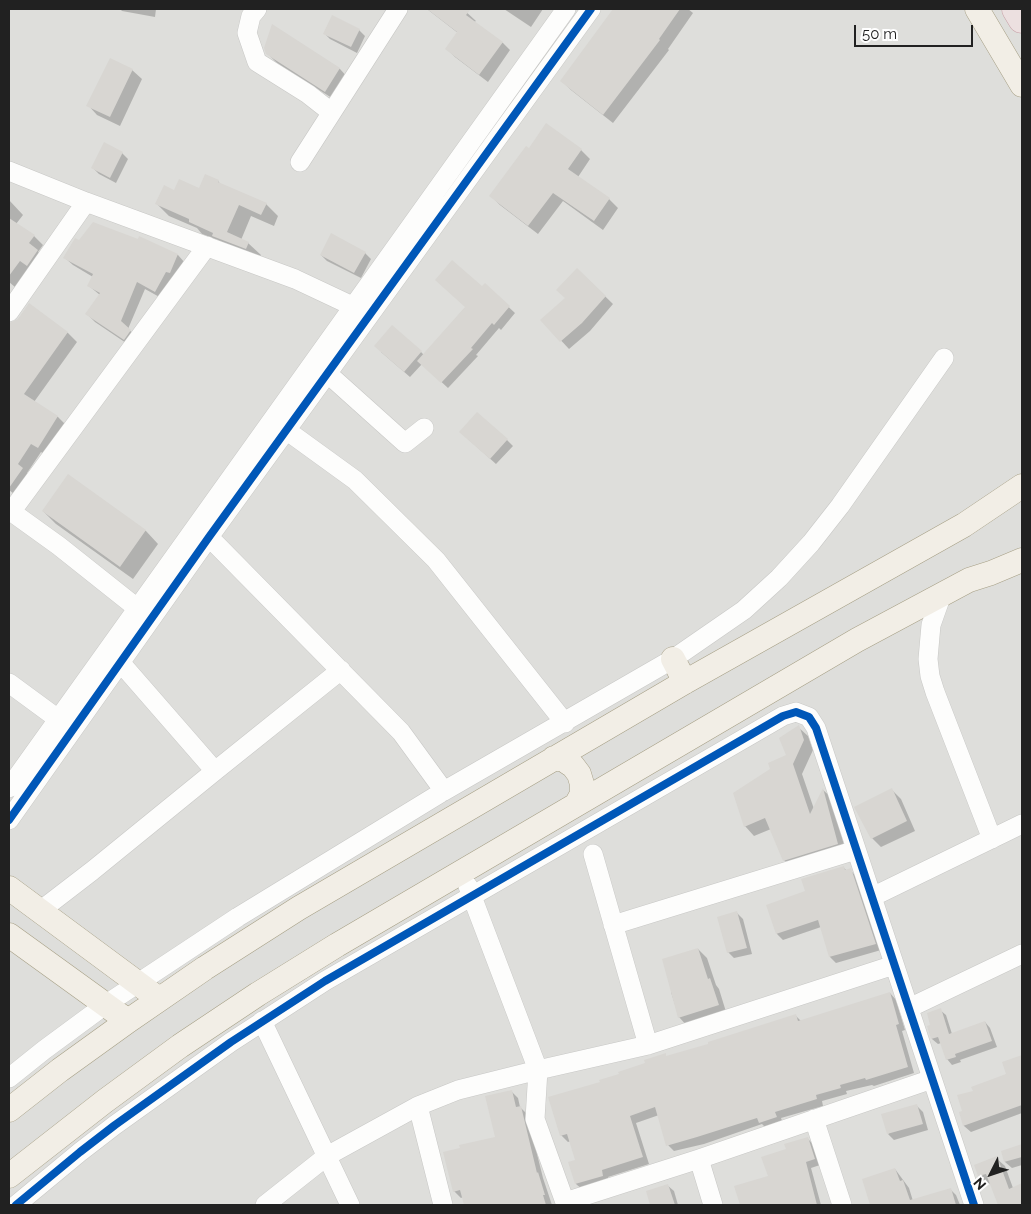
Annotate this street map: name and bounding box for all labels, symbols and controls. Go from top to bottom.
scale bar [856,15,975,47]
text: 50 m [862,25,897,43]
north arrow [966,1149,1016,1199]
text: N [970,1175,989,1193]

